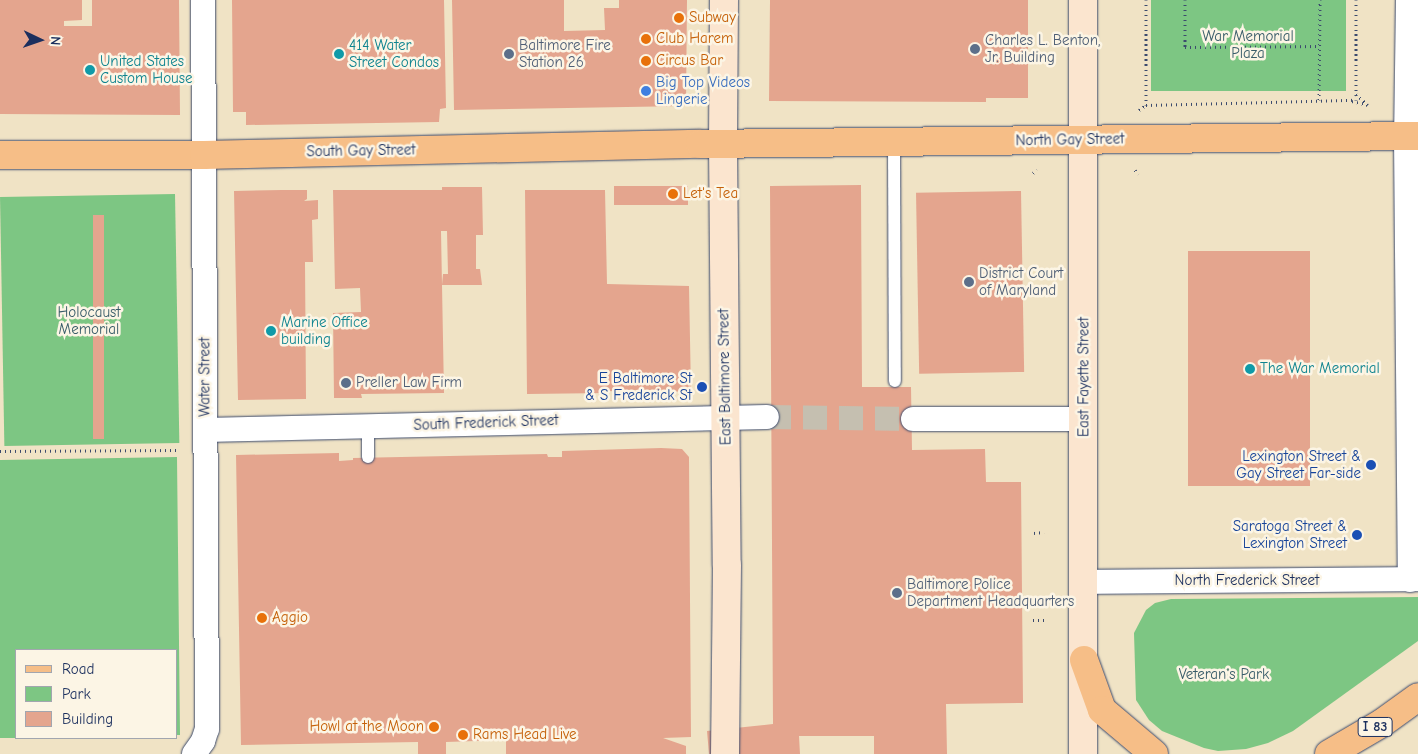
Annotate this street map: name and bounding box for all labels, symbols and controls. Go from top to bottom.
place label: Subway [689,9,736,27]
marker: Subway [673,12,685,24]
north arrow [15,15,65,65]
park label: War Memorial Plaza [1202,27,1294,62]
place label: Club Harem [656,30,733,48]
place label: Charles L. Benton, Jr. Building [985,31,1100,66]
marker: Club Harem [640,33,652,45]
text: N [47,36,64,46]
place label: 414 Water Street Condos [349,36,439,71]
place label: Baltimore Fire Station 26 [519,36,611,71]
marker: Charles L. Benton, Jr. Building [969,43,981,55]
marker: 414 Water Street Condos [333,48,345,60]
marker: Baltimore Fire Station 26 [503,48,515,60]
place label: United States Custom House [100,52,192,87]
place label: Circus Bar [656,52,723,70]
marker: Circus Bar [640,55,652,67]
marker: United States Custom House [84,64,96,76]
place label: Big Top Videos Lingerie [656,73,750,108]
marker: Big Top Videos Lingerie [640,85,652,97]
street label: North Gay Street [1015,130,1125,150]
street label: South Gay Street [306,141,416,161]
place label: Let's Tea [683,185,738,203]
marker: Let's Tea [667,188,679,200]
place label: District Court of Maryland [979,264,1063,299]
marker: District Court of Maryland [963,276,975,288]
park label: Holocaust Memorial [57,303,121,338]
street label: East Baltimore Street [715,309,735,445]
place label: Marine Office building [281,313,368,348]
street label: East Fayette Street [1075,317,1093,437]
marker: Marine Office building [265,325,277,337]
street label: Water Street [196,337,214,417]
place label: The War Memorial [1260,360,1380,378]
marker: The War Memorial [1244,363,1256,375]
place label: E Baltimore St & S Frederick St [585,369,692,404]
place label: Preller Law Firm [356,374,462,392]
marker: Preller Law Firm [340,377,352,389]
marker: E Baltimore St & S Frederick St [696,381,708,393]
street label: South Frederick Street [413,411,559,435]
place label: Lexington Street & Gay Street Far-side [1236,447,1361,482]
marker: Lexington Street & Gay Street Far-side [1365,459,1377,471]
place label: Saratoga Street & Lexington Street [1233,517,1347,552]
marker: Saratoga Street & Lexington Street [1351,529,1363,541]
street label: North Frederick Street [1175,572,1319,590]
place label: Baltimore Police Department Headquarters [907,575,1074,610]
marker: Baltimore Police Department Headquarters [891,587,903,599]
place label: Aggio [272,609,308,627]
marker: Aggio [256,612,268,624]
legend [15,649,178,739]
text: Road [62,660,94,678]
park label: Veteran's Park [1179,666,1269,684]
text: Park [62,685,91,703]
text: Building [62,710,113,728]
road number: I 83 [1358,716,1392,739]
place label: Howl at the Moon [309,718,424,736]
marker: Howl at the Moon [428,721,440,733]
place label: Rams Head Live [473,726,577,744]
marker: Rams Head Live [457,729,469,741]

